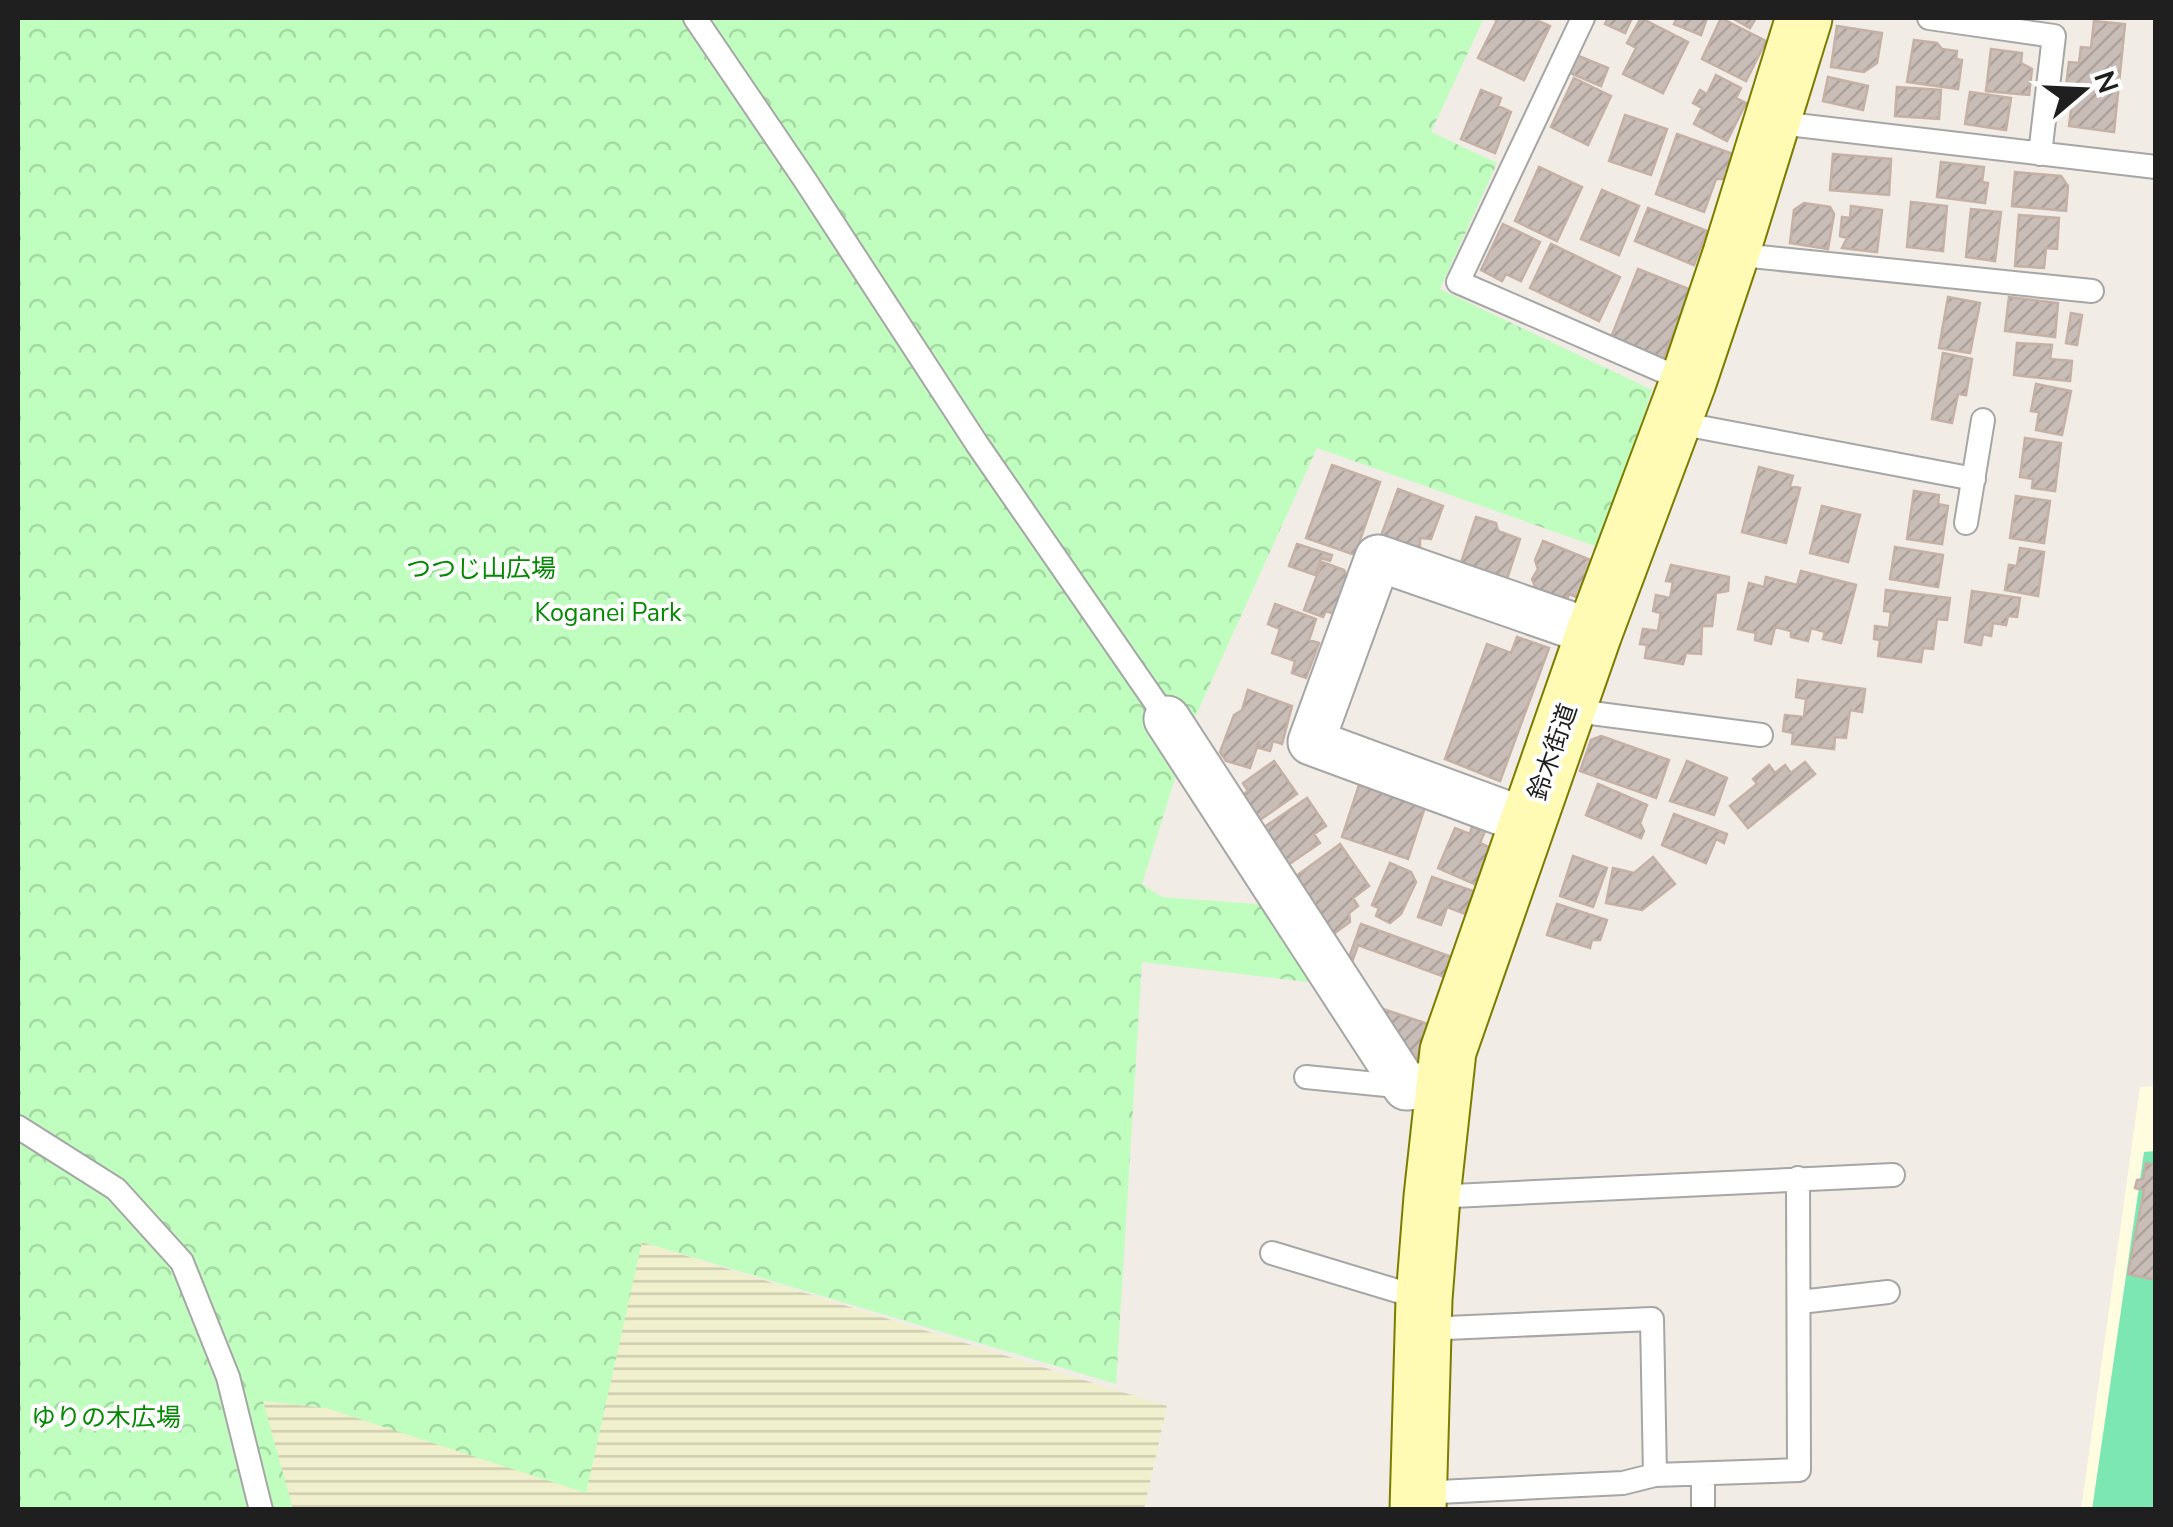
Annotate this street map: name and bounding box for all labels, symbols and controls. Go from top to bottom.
north arrow [2033,40,2133,140]
text: N [2084,66,2127,98]
park label: つつじ山広場 [406,552,556,586]
park label: Koganei Park [535,596,682,630]
street label: 鈴木街道 [1521,699,1585,805]
park label: ゆりの木広場 [31,1401,181,1435]

